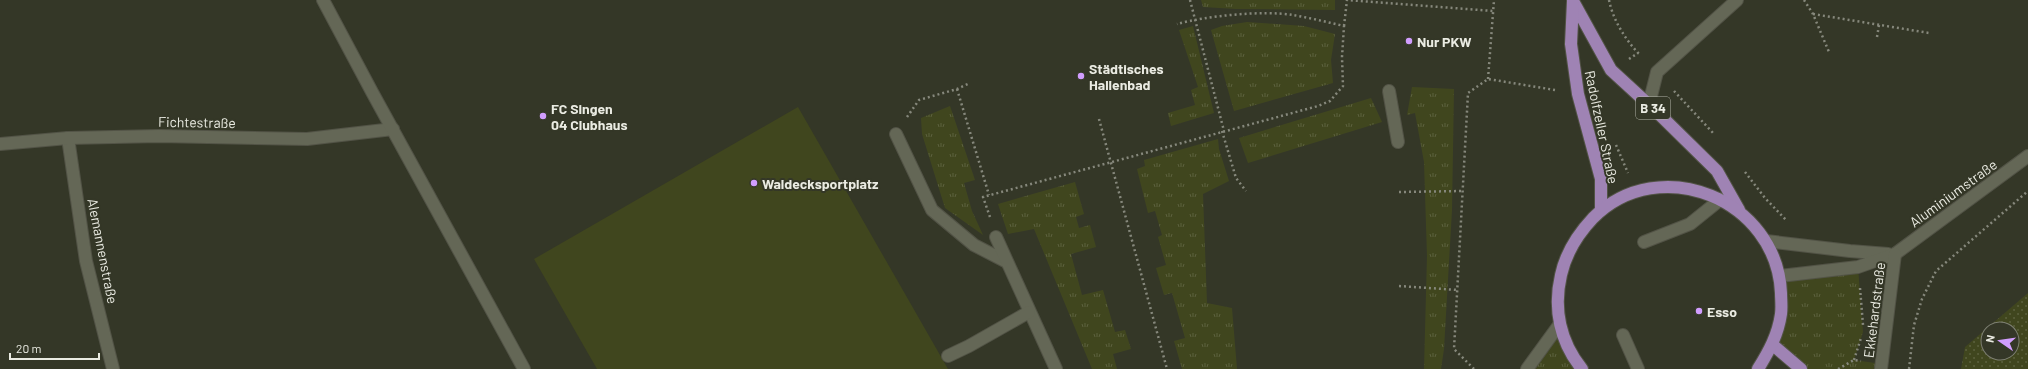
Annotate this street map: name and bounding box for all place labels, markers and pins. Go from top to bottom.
place label: Nur PKW [1417,33,1472,50]
marker: Nur PKW [1404,36,1414,46]
place label: Städtisches Hallenbad [1089,60,1164,93]
marker: Städtisches Hallenbad [1076,71,1086,81]
place label: FC Singen 04 Clubhaus [551,100,627,133]
marker: FC Singen 04 Clubhaus [538,111,548,121]
place label: Waldecksportplatz [762,175,879,192]
marker: Waldecksportplatz [749,178,759,188]
place label: Esso [1707,303,1737,320]
marker: Esso [1694,306,1704,316]

